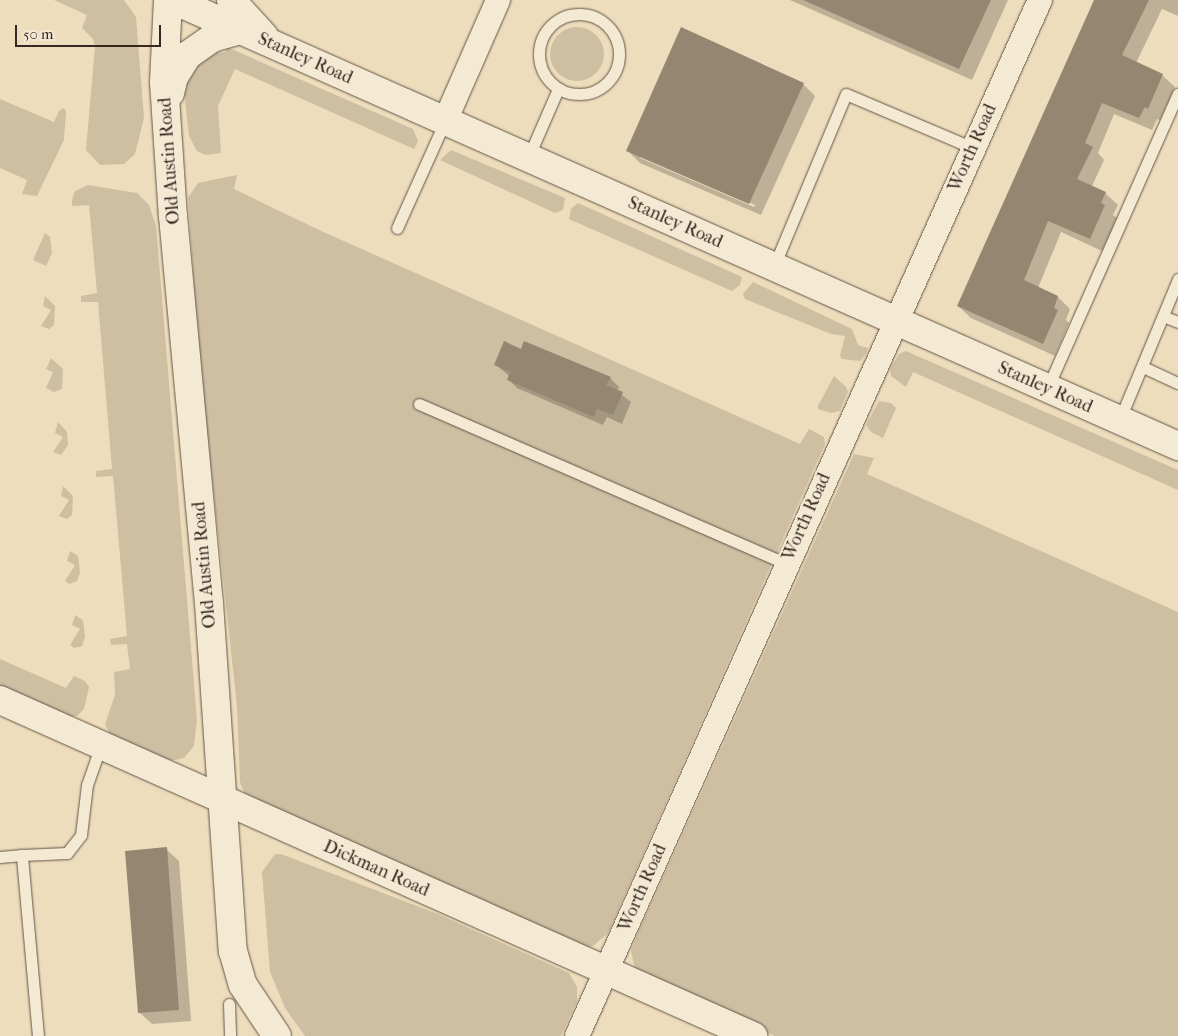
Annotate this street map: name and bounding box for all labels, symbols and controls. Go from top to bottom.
scale bar [18,15,164,47]
text: 50 m [23,25,53,43]
street label: Stanley Road [254,28,356,90]
street label: Old Austin Road [155,97,185,225]
street label: Worth Road [944,101,1002,195]
street label: Stanley Road [624,192,726,254]
street label: Stanley Road [994,357,1096,419]
street label: Worth Road [778,470,836,564]
street label: Old Austin Road [189,501,221,629]
street label: Dickman Road [320,836,432,902]
street label: Worth Road [614,841,672,935]

